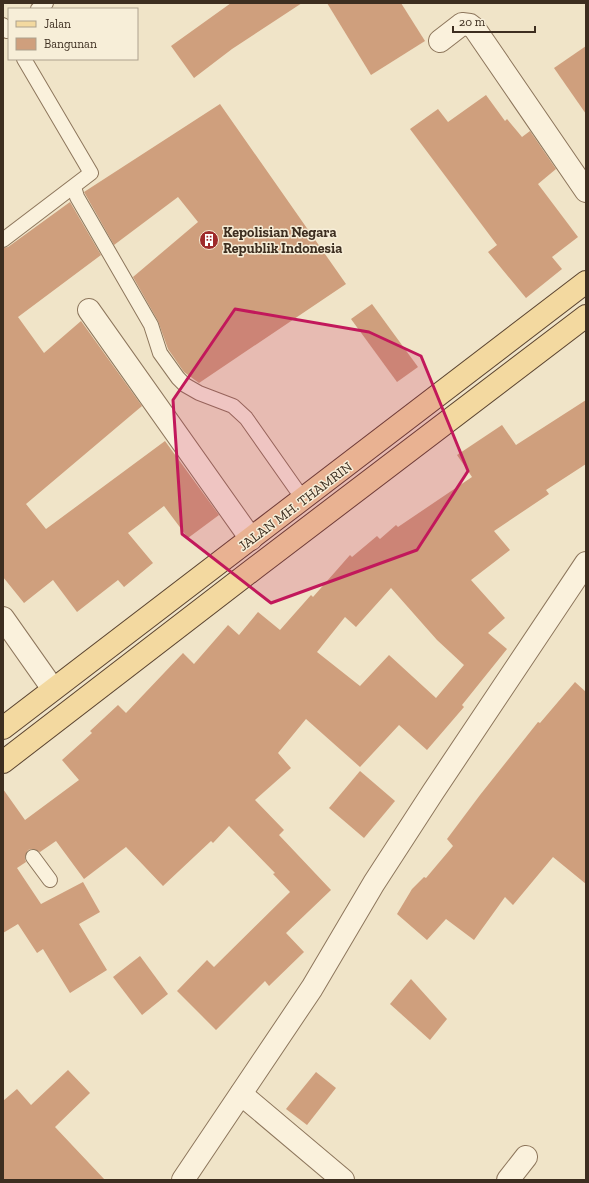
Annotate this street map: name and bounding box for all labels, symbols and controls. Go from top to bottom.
legend [8,8,138,60]
scale bar [453,8,535,34]
text: 20 m [459,15,486,29]
text: Jalan [44,17,71,31]
text: Bangunan [44,37,97,51]
place label: Kepolisian Negara Republik Indonesia [223,224,342,257]
building icon: Kepolisian Negara Republik Indonesia [198,229,220,251]
street label: JALAN MH. THAMRIN [235,458,356,555]

